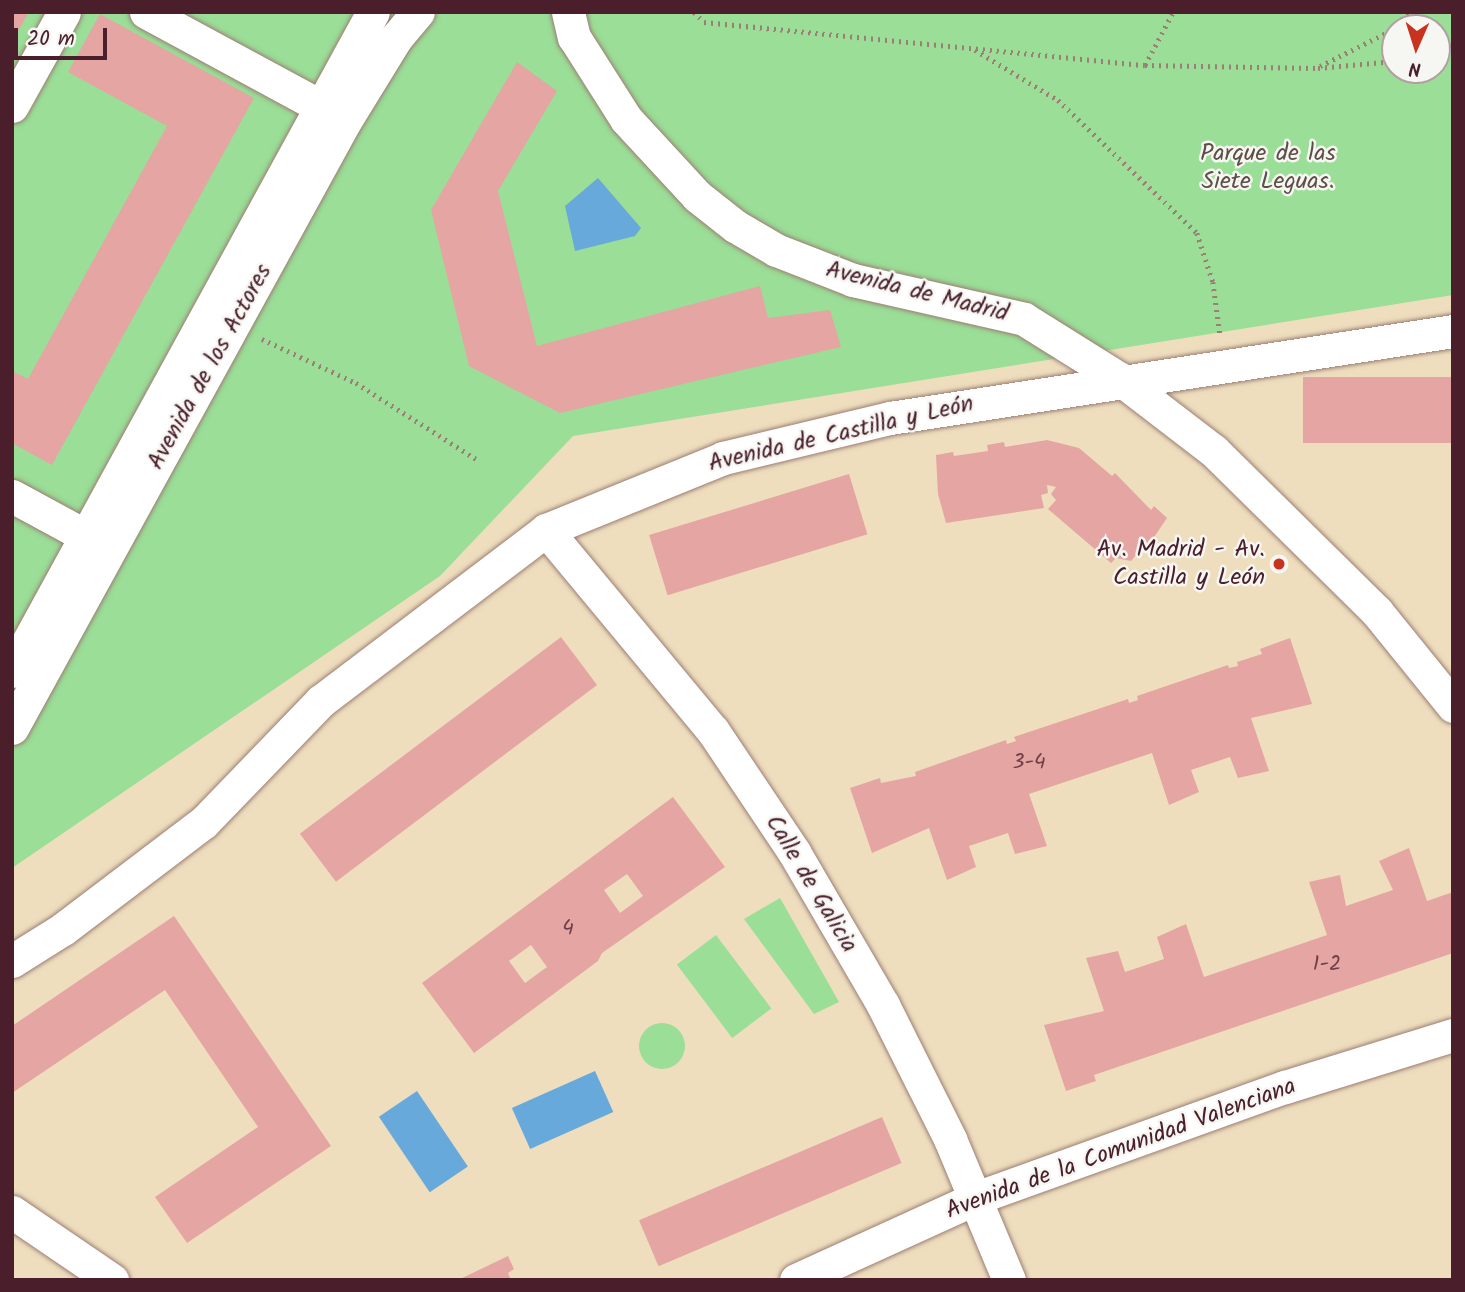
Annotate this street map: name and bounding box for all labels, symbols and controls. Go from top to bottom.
scale bar [18,14,110,58]
north arrow [1381,14,1451,84]
text: 20 m [27,23,75,56]
text: N [1408,53,1422,83]
park label: Parque de las Siete Leguas. [1200,140,1336,196]
street label: Avenida de Madrid [823,255,1011,329]
street label: Avenida de los Actores [142,259,278,475]
street label: Avenida de Castilla y León [706,389,976,479]
place label: Av. Madrid - Av. Castilla y León [1096,536,1265,592]
marker: Av. Madrid - Av. Castilla y León [1271,556,1287,572]
house number: 3-4 [1012,750,1046,776]
street label: Calle de Galicia [759,810,863,958]
house number: 4 [562,916,574,942]
house number: 1-2 [1313,952,1341,978]
street label: Avenida de la Comunidad Valenciana [942,1072,1300,1226]

